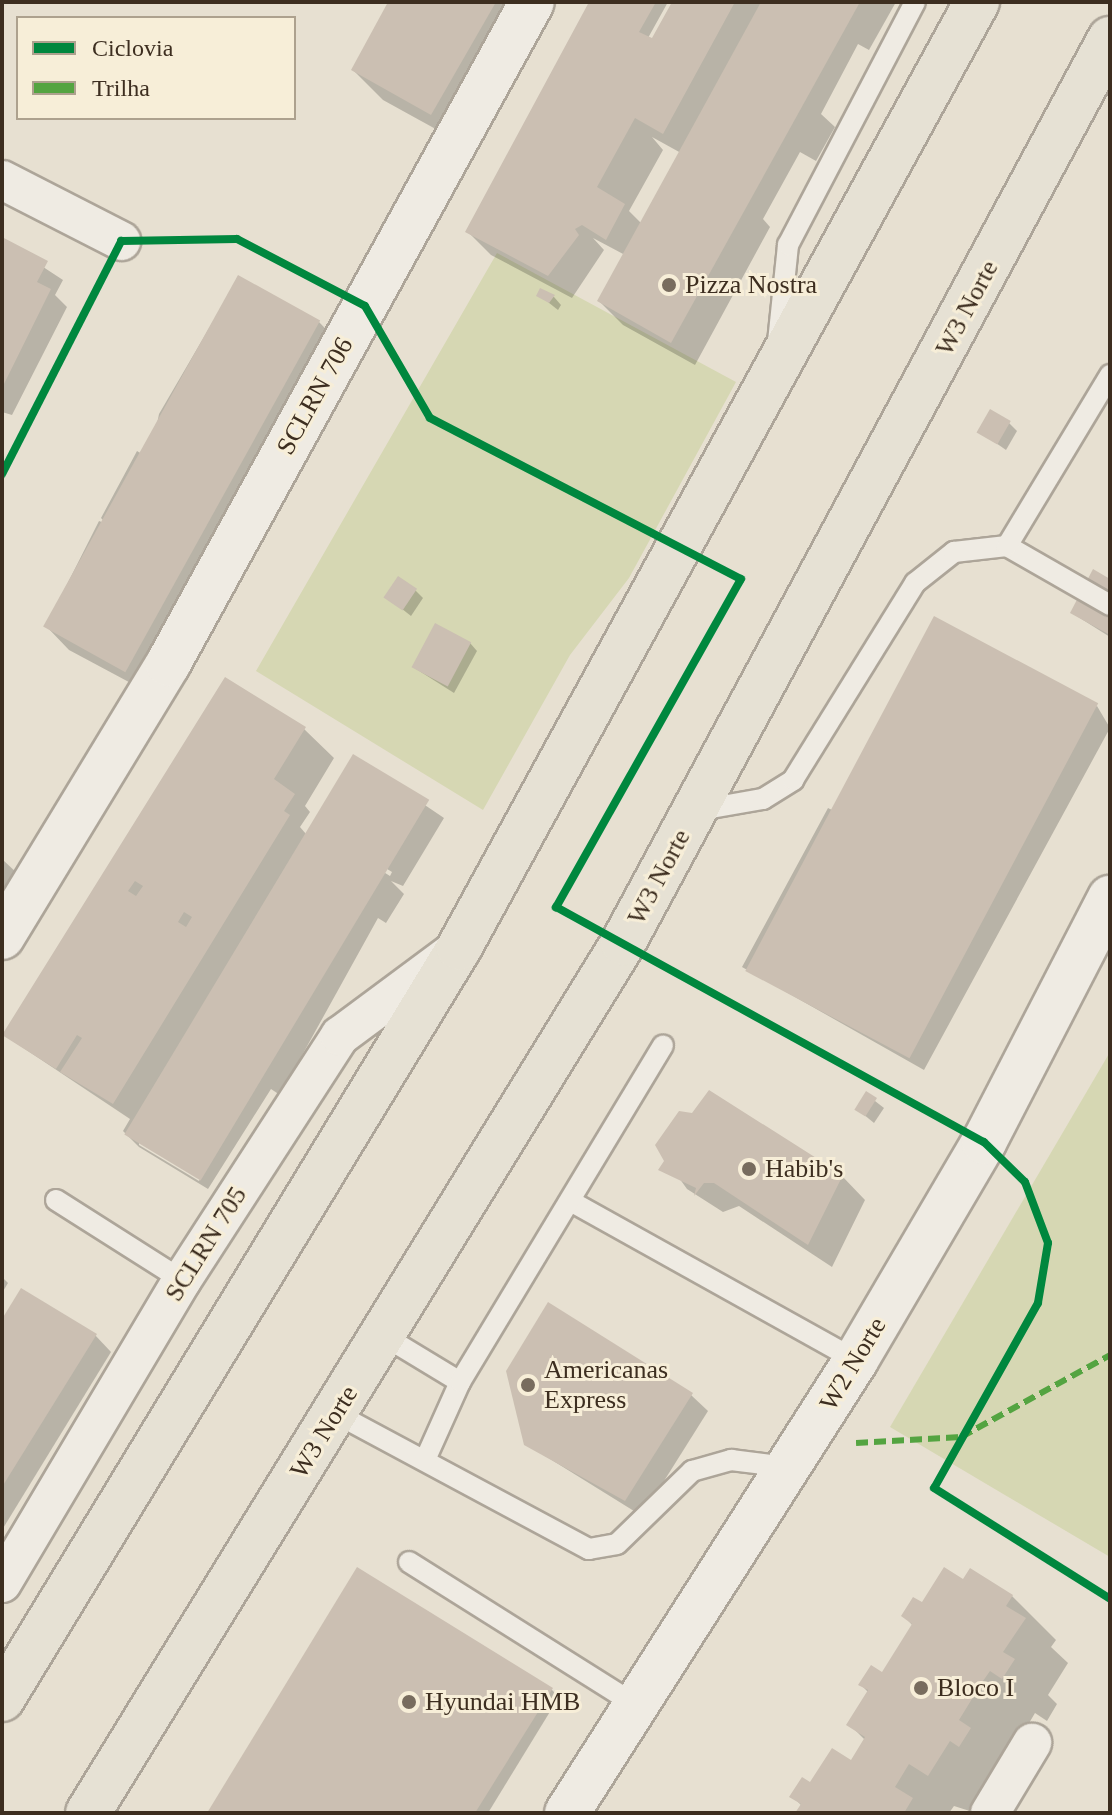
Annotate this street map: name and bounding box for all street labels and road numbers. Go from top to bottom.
street label: W3 Norte [929,255,1005,361]
street label: SCLRN 706 [270,332,360,460]
street label: W3 Norte [621,824,697,930]
street label: SCLRN 705 [159,1181,253,1307]
street label: W2 Norte [813,1312,893,1416]
street label: W3 Norte [283,1380,365,1484]

